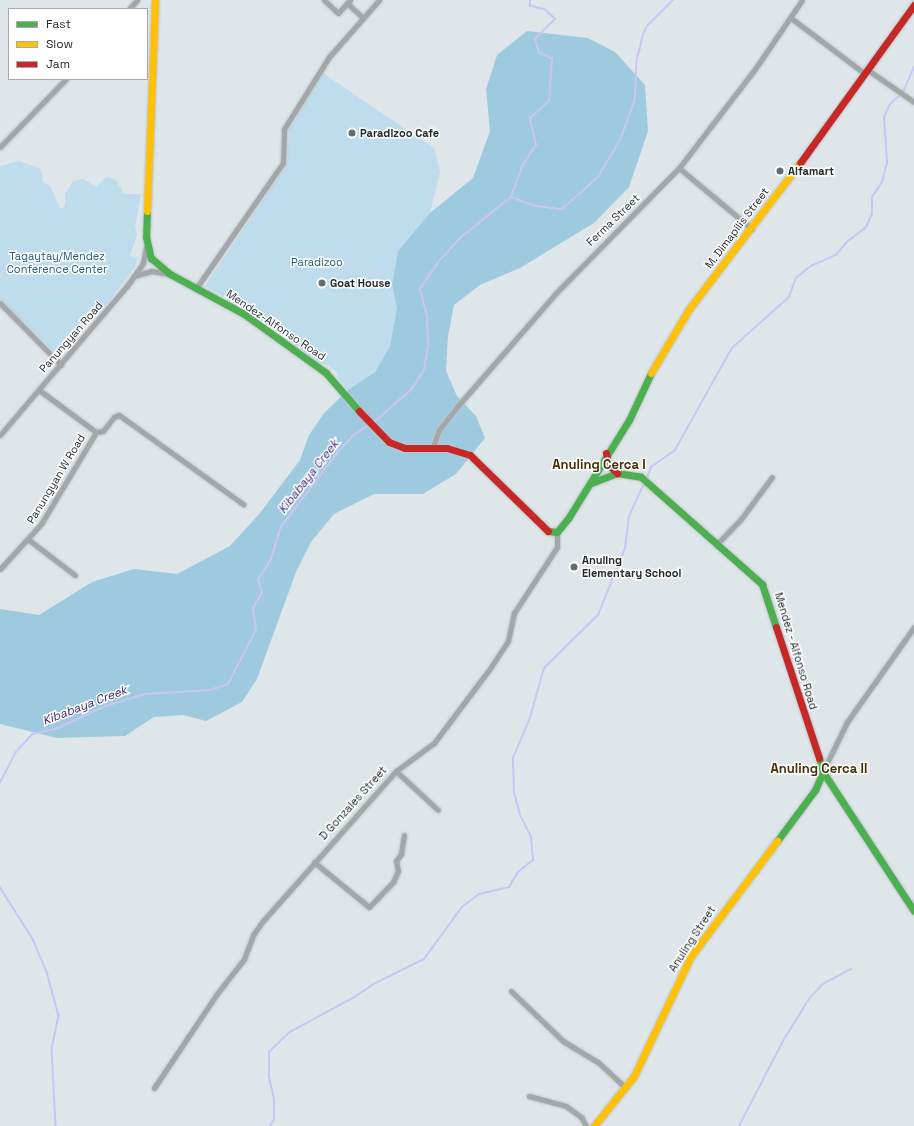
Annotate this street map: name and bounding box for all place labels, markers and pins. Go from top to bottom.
place label: Paradizoo Cafe [360,126,439,140]
marker: Paradizoo Cafe [347,128,357,138]
place label: Alfamart [788,164,834,178]
marker: Alfamart [775,166,785,176]
place label: Goat House [330,276,391,290]
marker: Goat House [317,278,327,288]
place label: Anuling Elementary School [582,554,681,580]
marker: Anuling Elementary School [569,562,579,572]

